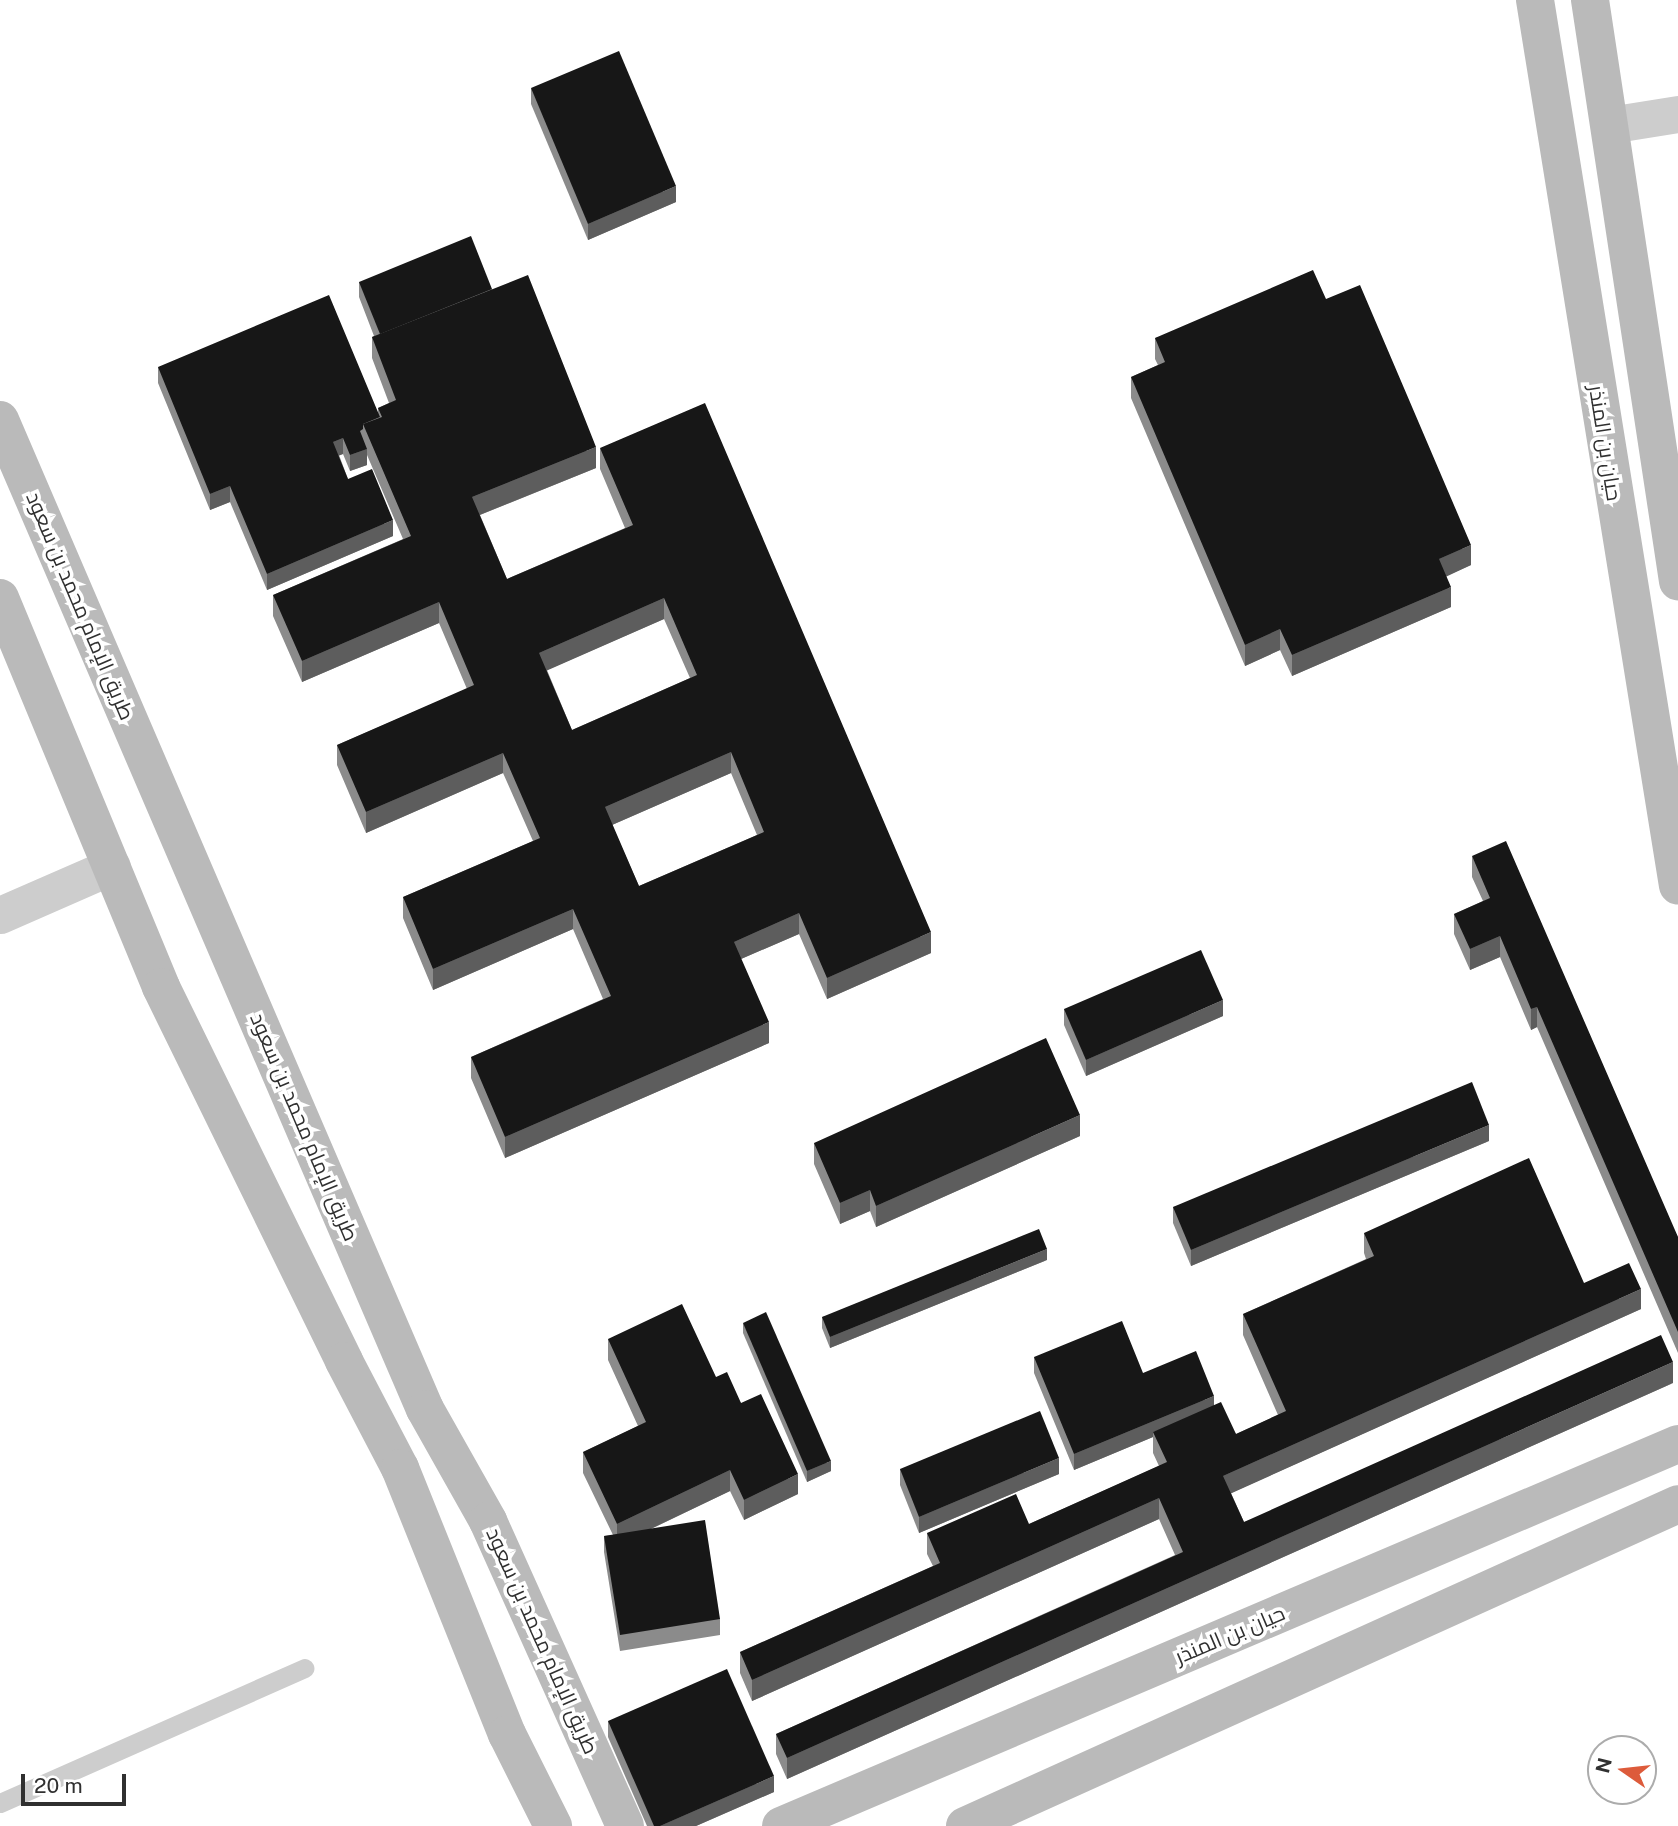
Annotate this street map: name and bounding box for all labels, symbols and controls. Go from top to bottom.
street label: حيان بن المنذر [1583,383,1627,503]
street label: طريق الإمام محمد بن سعود [20,488,140,724]
street label: طريق الإمام محمد بن سعود [244,1009,364,1245]
street label: طريق الإمام محمد بن سعود [481,1524,603,1758]
street label: حيان بن المنذر [1171,1601,1289,1669]
north arrow [1587,1735,1657,1805]
text: N [1591,1756,1616,1775]
scale bar [24,1759,130,1803]
text: 20 m [34,1773,83,1798]

